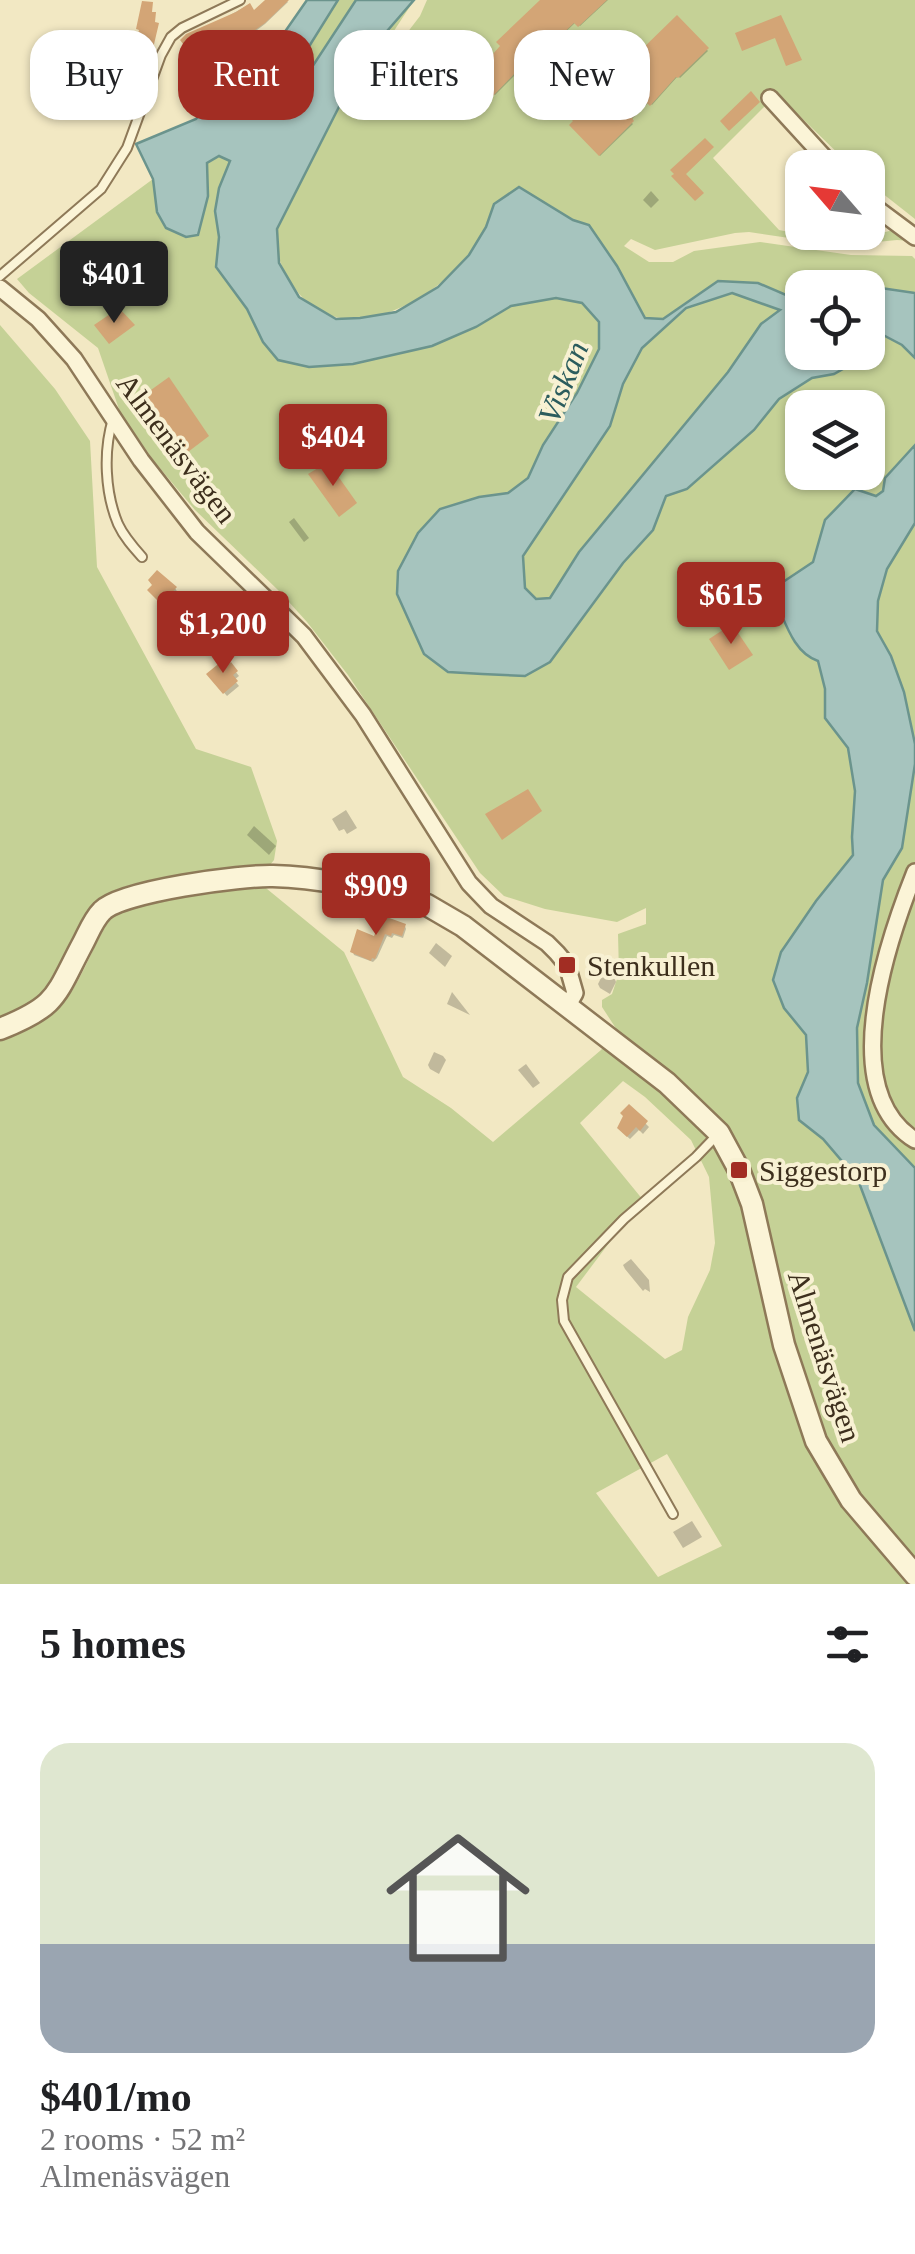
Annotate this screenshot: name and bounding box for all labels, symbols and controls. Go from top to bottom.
chip: Buy [30,30,158,120]
chip: Rent [178,30,314,120]
chip: Filters [334,30,494,120]
chip: New [514,30,650,120]
north arrow [785,150,885,250]
map controls [785,150,885,490]
pin: $401 [55,241,173,326]
text: $401 [82,255,146,291]
button: locate [785,270,885,370]
water label: Viskan [530,336,596,428]
street label: Almenäsvägen [110,367,244,529]
button: layers [785,390,885,490]
pin: $404 [274,404,392,489]
text: $404 [301,418,365,454]
pin: $615 [672,562,790,647]
text: $615 [699,576,763,612]
pin: $1,200 [142,591,304,676]
text: $1,200 [179,605,267,641]
pin: $909 [317,853,435,938]
text: $909 [344,867,408,903]
place label: Stenkullen [587,949,715,982]
marker: Stenkullen [556,954,578,976]
place label: Siggestorp [759,1154,887,1187]
marker: Siggestorp [728,1159,750,1181]
street label: Almenäsvägen [782,1266,868,1446]
icon: filters [820,1617,875,1672]
text: 5 homes [40,1621,186,1667]
icon: home [368,1808,548,1988]
text: $401/mo [40,2074,192,2120]
text: 2 rooms · 52 m² [40,2121,245,2157]
text: Almenäsvägen [40,2158,230,2194]

